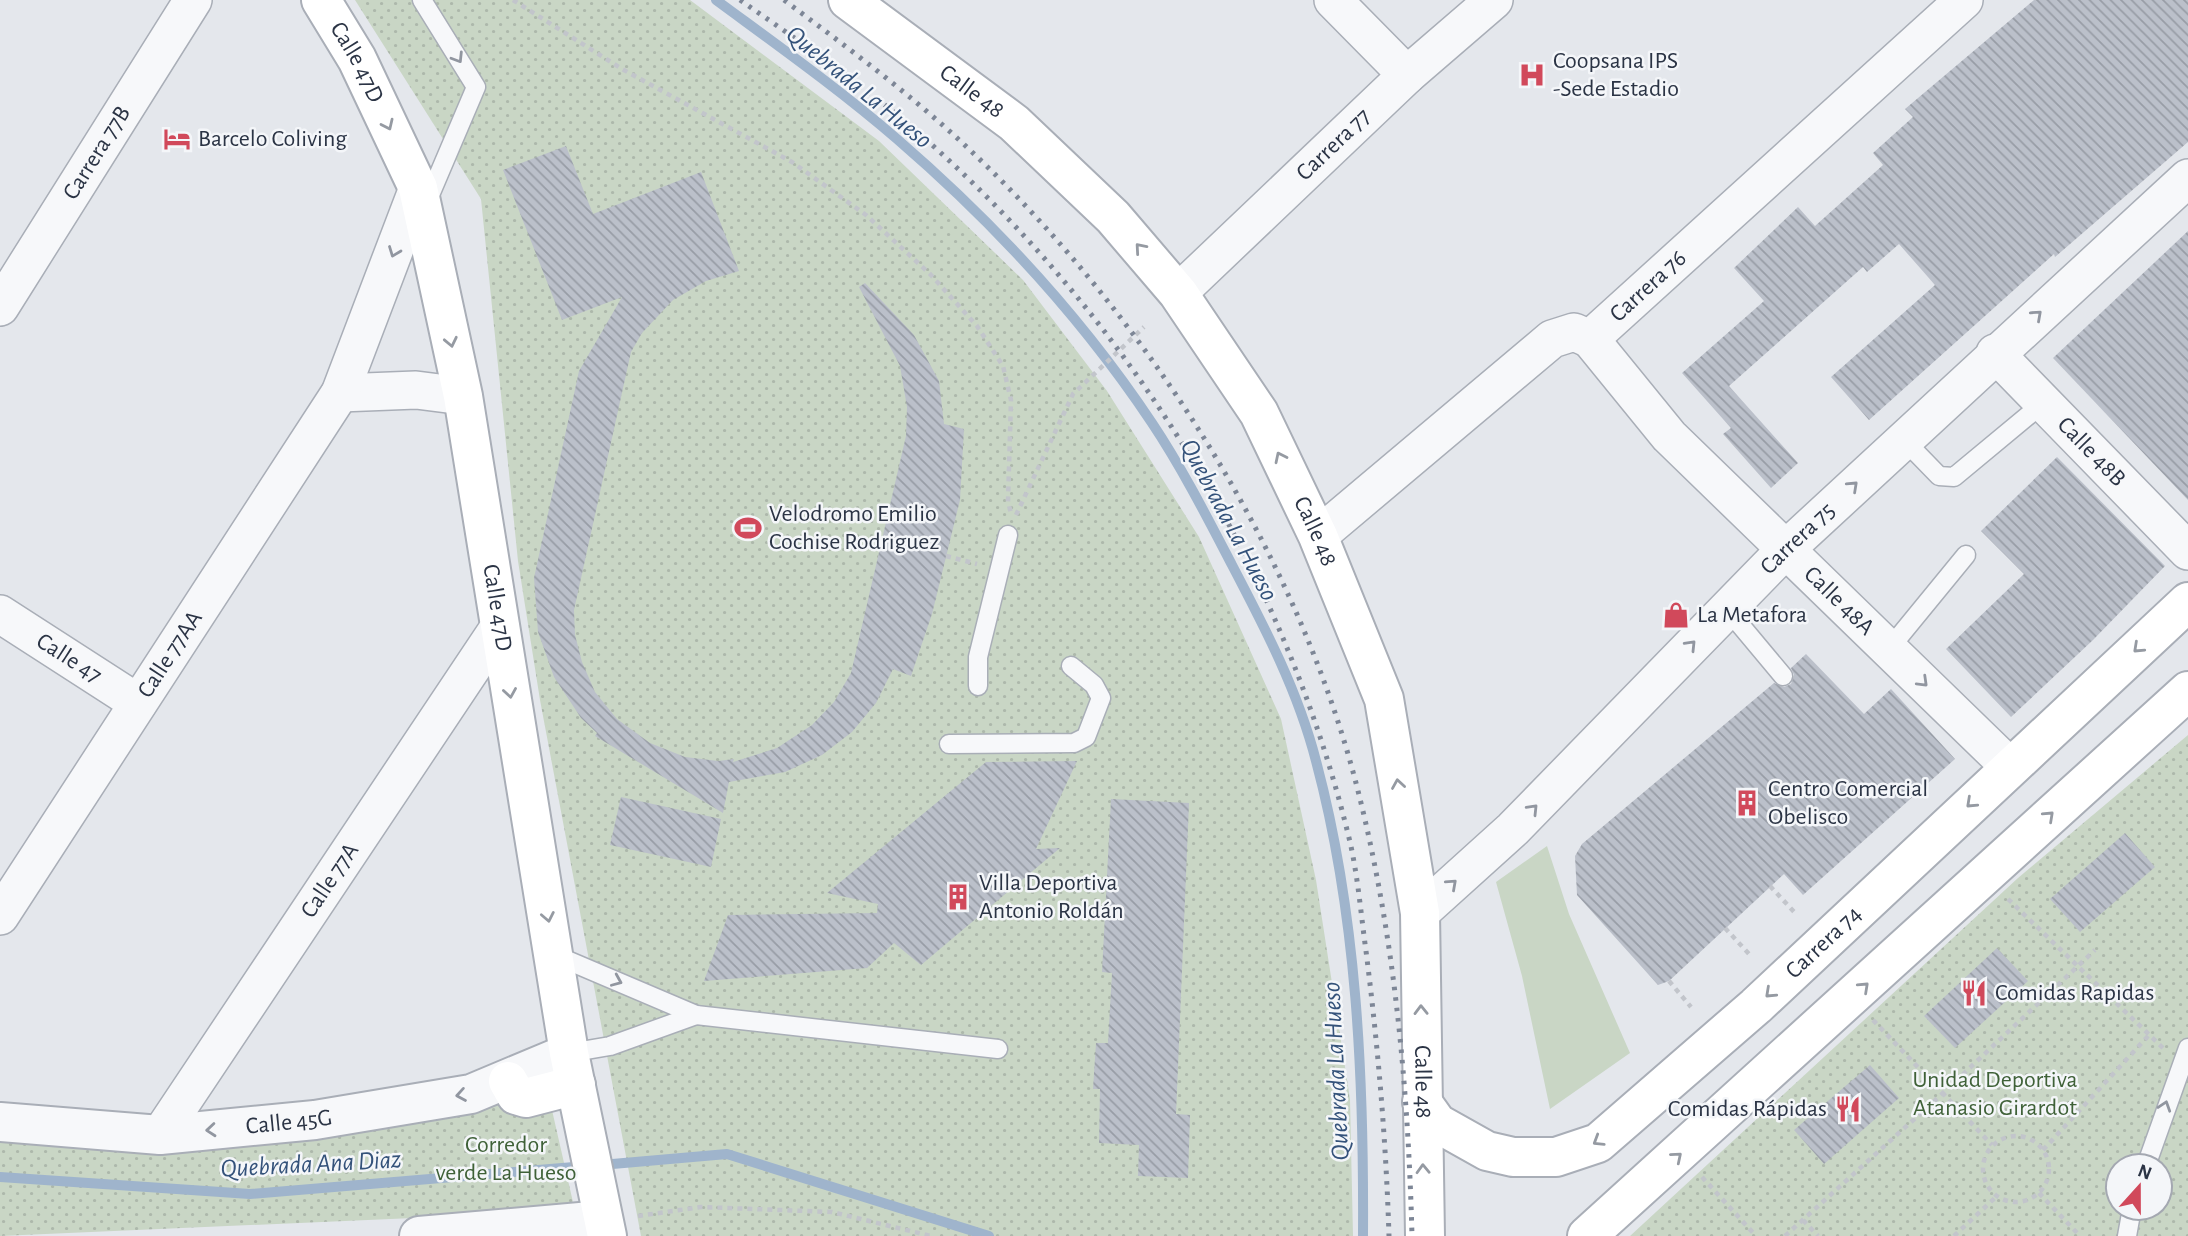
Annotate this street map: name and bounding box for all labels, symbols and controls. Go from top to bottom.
street label: Calle 47D [325,18,388,106]
water label: Quebrada La Hueso [781,21,937,153]
place label: Coopsana IPS -Sede Estadio [1553,49,1679,101]
one-way arrow [450,50,463,63]
street label: Calle 48 [935,60,1008,123]
hospital icon: Coopsana IPS -Sede Estadio [1517,60,1547,90]
street label: Carrera 77B [59,102,135,204]
street label: Carrera 77 [1292,104,1376,185]
one-way arrow [380,118,394,130]
hotel icon: Barcelo Coliving [162,124,192,154]
place label: Barcelo Coliving [198,127,347,151]
one-way arrow [1136,243,1148,256]
one-way arrow [388,245,402,257]
street label: Carrera 76 [1605,246,1691,327]
one-way arrow [2029,310,2042,323]
one-way arrow [443,336,458,348]
street label: Calle 48B [2053,413,2130,491]
water label: Quebrada La Hueso [1176,435,1282,605]
one-way arrow [1274,452,1288,464]
one-way arrow [1845,482,1858,495]
street label: Calle 48 [1289,493,1341,570]
street label: Carrera 75 [1756,498,1840,579]
place label: Velodromo Emilio Cochise Rodriguez [769,502,939,554]
sports icon: Velodromo Emilio Cochise Rodriguez [733,513,763,543]
street label: Calle 47D [478,562,516,653]
street label: Calle 48A [1799,562,1879,640]
shop icon: La Metafora [1661,600,1691,630]
place label: La Metafora [1697,603,1807,627]
street label: Calle 77AA [133,607,207,702]
street label: Calle 47 [32,629,106,688]
one-way arrow [1683,640,1696,653]
one-way arrow [2133,640,2146,652]
one-way arrow [1915,673,1928,686]
one-way arrow [502,687,517,699]
place label: Centro Comercial Obelisco [1768,777,1928,829]
one-way arrow [1391,778,1406,790]
building icon: Centro Comercial Obelisco [1732,788,1762,818]
one-way arrow [1967,795,1980,808]
one-way arrow [1525,804,1538,817]
one-way arrow [2041,812,2054,824]
street label: Calle 77A [297,839,363,922]
place label: Villa Deportiva Antonio Roldán [979,871,1124,923]
one-way arrow [1444,880,1457,892]
building icon: Villa Deportiva Antonio Roldán [943,882,973,912]
street label: Carrera 74 [1781,902,1866,983]
one-way arrow [539,911,554,923]
one-way arrow [610,973,623,987]
restaurant icon: Comidas Rapidas [1959,978,1989,1008]
water label: Quebrada La Hueso [1318,981,1354,1161]
place label: Comidas Rapidas [1995,981,2154,1005]
one-way arrow [1856,983,1869,995]
one-way arrow [1765,984,1778,997]
one-way arrow [1413,1004,1429,1014]
street label: Calle 48 [1410,1045,1435,1119]
park label: Unidad Deportiva Atanasio Girardot [1913,1068,2078,1120]
one-way arrow [455,1087,467,1102]
restaurant icon: Comidas Rápidas [1833,1094,1863,1124]
place label: Comidas Rápidas [1668,1097,1827,1121]
one-way arrow [2157,1101,2172,1113]
street label: Calle 45G [245,1105,334,1139]
one-way arrow [205,1122,216,1137]
park label: Corredor verde La Hueso [435,1133,577,1185]
one-way arrow [1593,1133,1606,1146]
water label: Quebrada Ana Diaz [220,1146,402,1182]
north arrow [2104,1152,2174,1222]
one-way arrow [1669,1153,1682,1165]
text: N [2135,1161,2154,1184]
one-way arrow [1416,1163,1431,1174]

